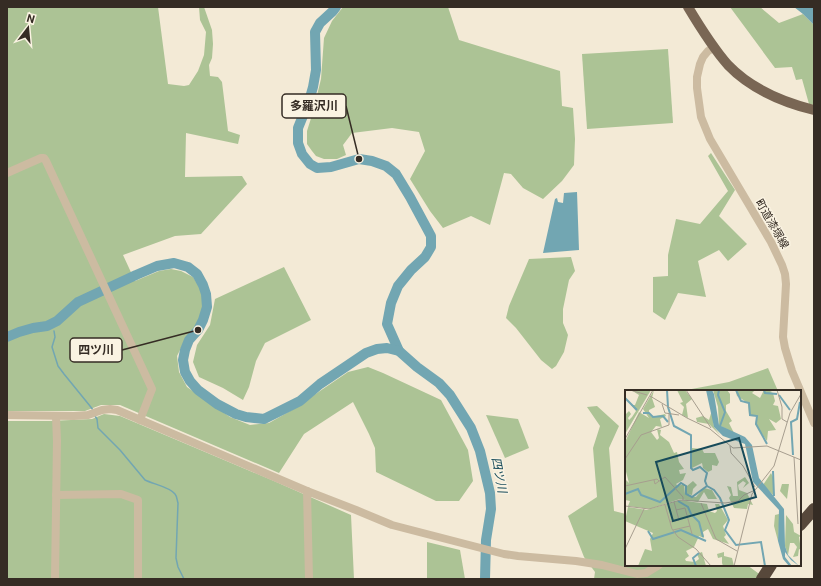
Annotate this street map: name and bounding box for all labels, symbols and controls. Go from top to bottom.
north arrow [8,8,48,48]
text: N [25,12,36,26]
callout: 多羅沢川 [282,94,346,118]
text: 多羅沢川 [290,99,338,113]
street label: 町道漆塚線 [753,197,791,251]
callout: 四ツ川 [70,338,122,362]
text: 四ツ川 [78,343,114,357]
inset map [625,390,801,566]
water label: 四ツ川 [489,456,510,496]

